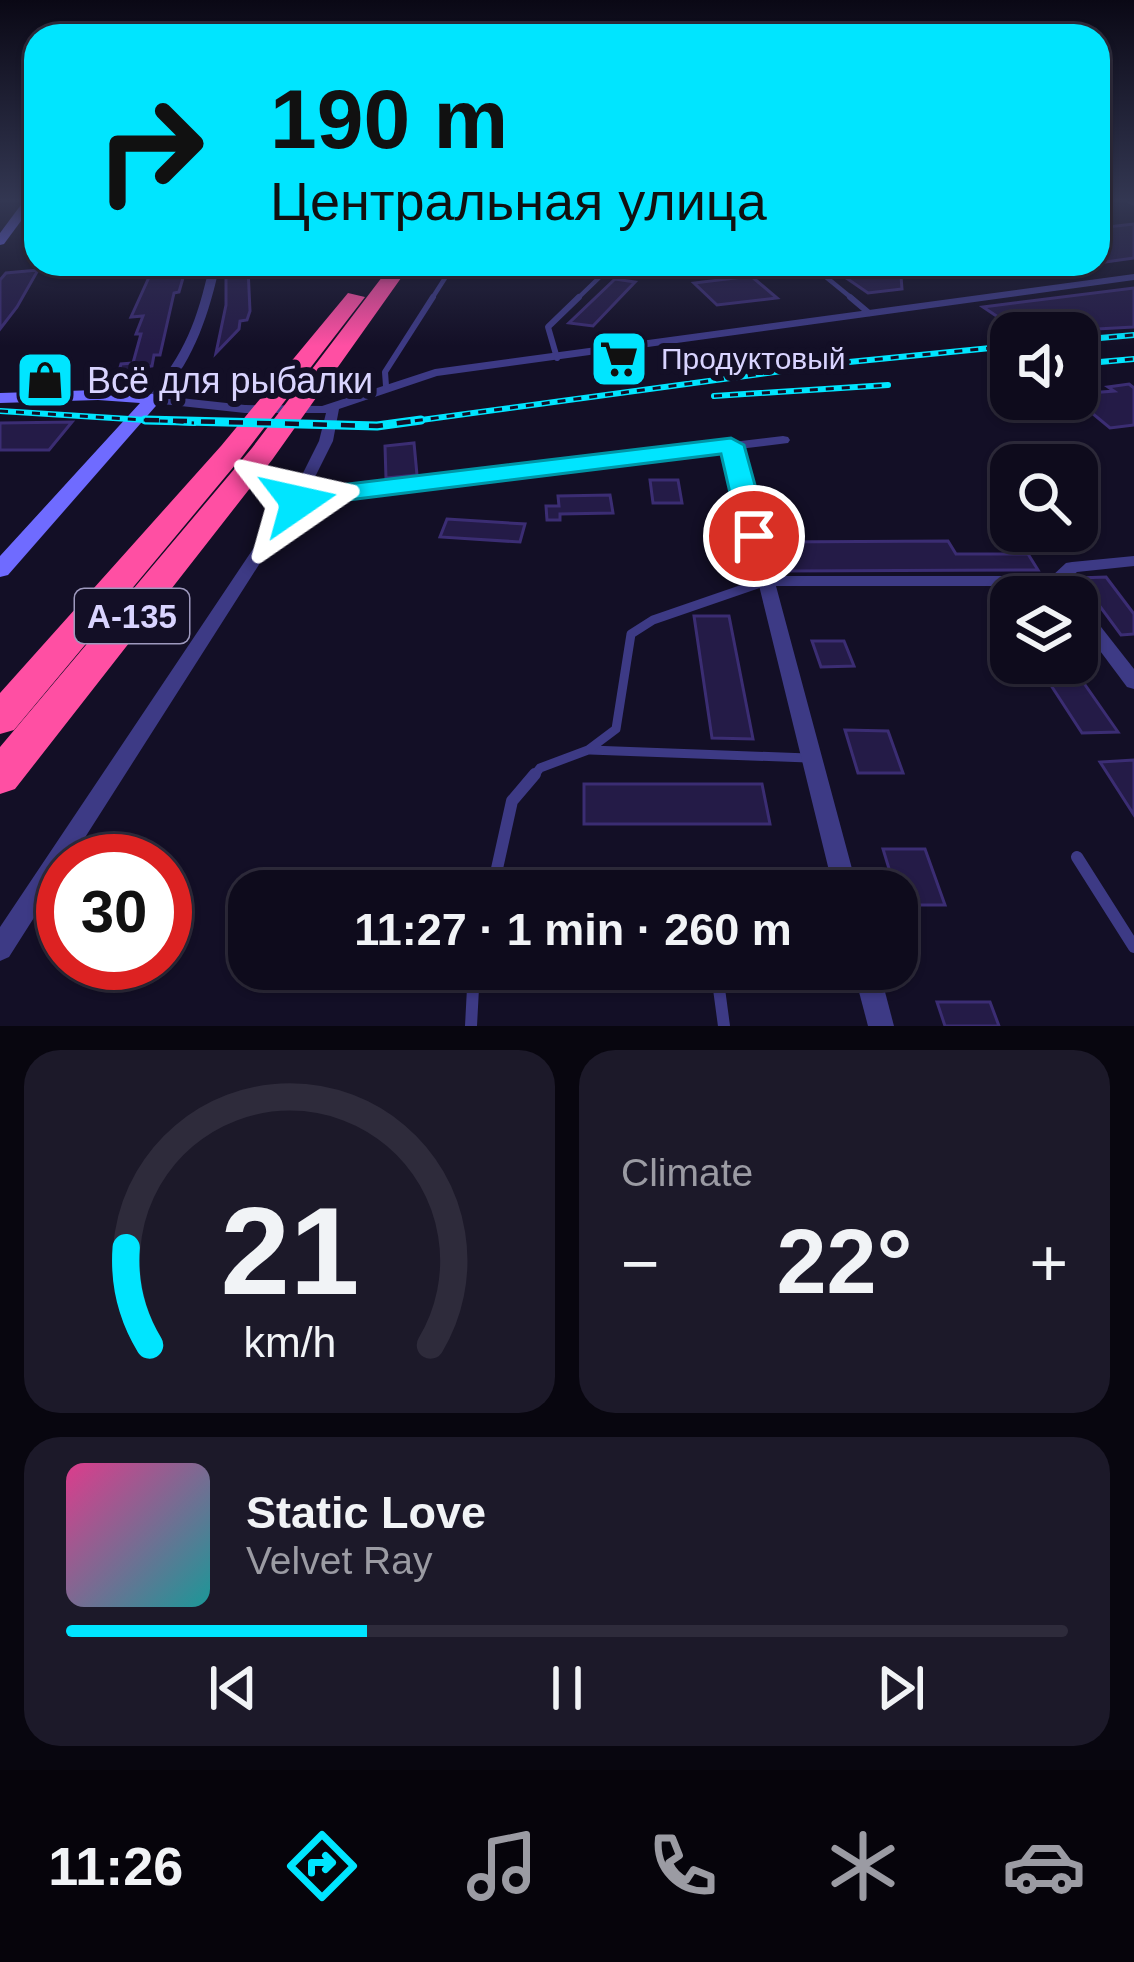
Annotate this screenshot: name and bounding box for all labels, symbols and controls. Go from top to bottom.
icon: right [72,72,228,228]
text: 190 m [270,72,508,166]
text: Центральная улица [270,171,767,231]
map controls [990,312,1098,684]
button: sound [990,312,1098,420]
supermarket icon: Продуктовый [588,328,650,390]
place label: Продуктовый [661,342,846,375]
shop icon: Всё для рыбалки [14,349,76,411]
place label: Всё для рыбалки [87,360,373,401]
position arrow [235,439,361,565]
button: search [990,444,1098,552]
pin [703,485,805,587]
icon: arrive [721,503,787,569]
button: layers [990,576,1098,684]
road number: А-135 [75,589,189,643]
speed limit sign: 30 [36,834,192,990]
text: 11:27 · 1 min · 260 m [354,904,792,955]
text: Climate [621,1151,753,1194]
text: 21 [220,1181,359,1320]
text: 22° [776,1212,913,1312]
text: − [621,1226,660,1300]
text: + [1029,1226,1068,1300]
text: km/h [243,1317,336,1365]
text: Static Love [246,1487,486,1538]
text: Velvet Ray [246,1539,432,1582]
icon: previous [200,1655,266,1721]
icon: pause [534,1655,600,1721]
icon: next [868,1655,934,1721]
icon: directions [280,1824,364,1908]
icon: music [460,1824,544,1908]
icon: phone [641,1824,725,1908]
icon: climate [821,1824,905,1908]
icon: car [1002,1824,1086,1908]
text: 11:26 [48,1836,183,1896]

